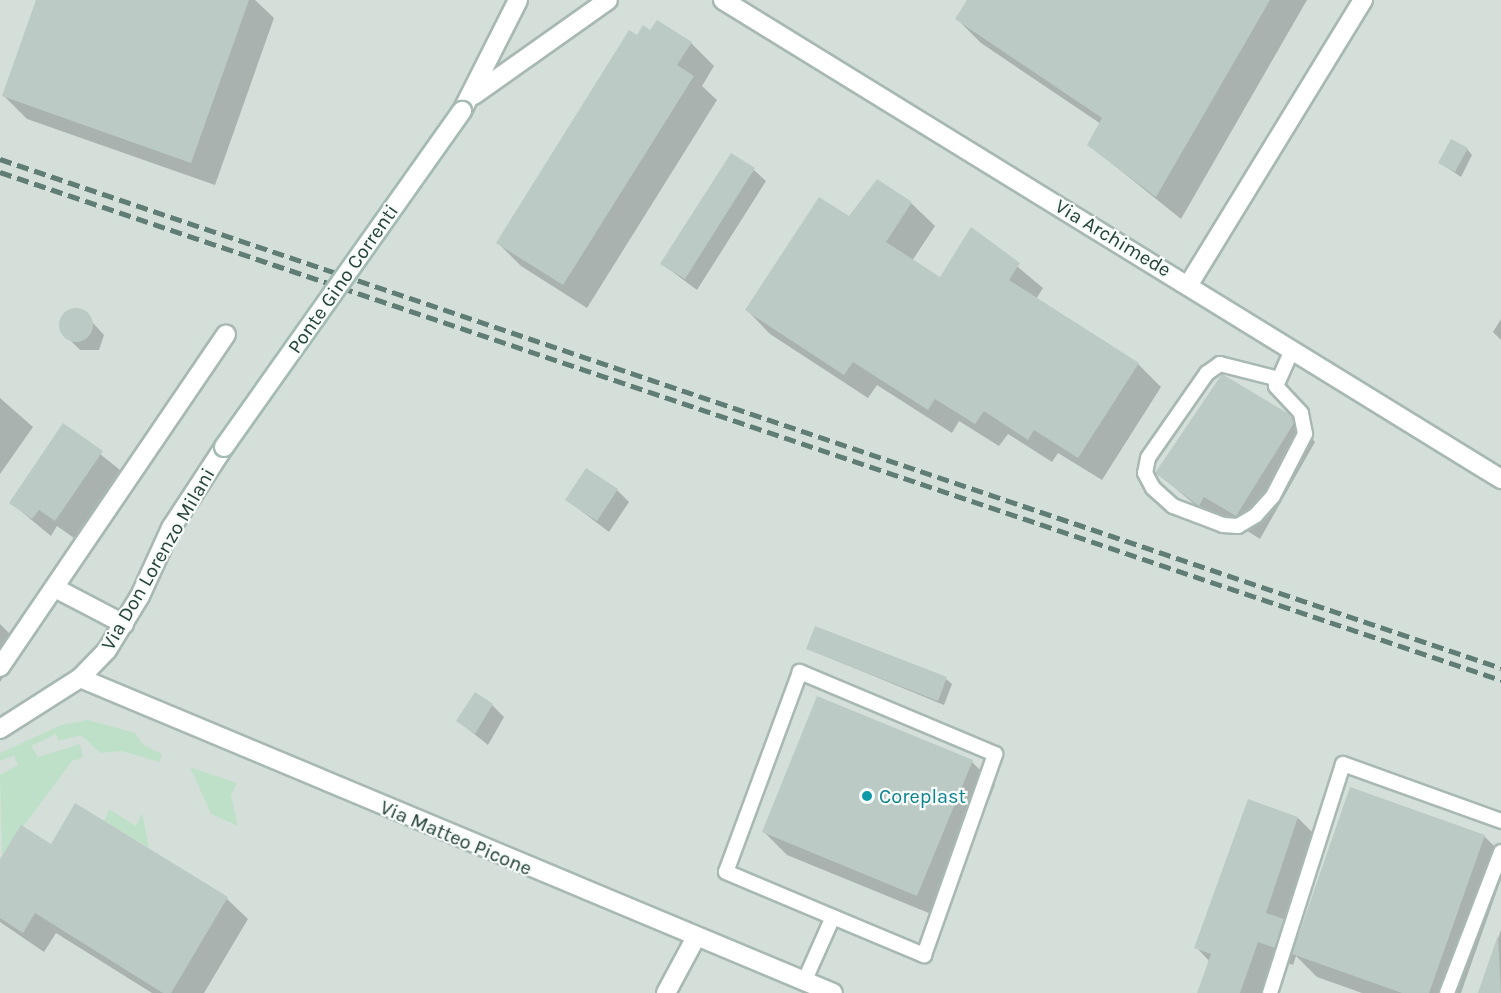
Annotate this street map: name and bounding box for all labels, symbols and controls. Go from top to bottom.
street label: Via Archimede [1051,194,1175,282]
street label: Ponte Gino Correnti [283,200,403,358]
street label: Via Don Lorenzo Milani [96,464,220,654]
place label: Coreplast [879,784,966,808]
marker: Coreplast [860,789,874,803]
street label: Via Matteo Picone [377,795,535,881]

